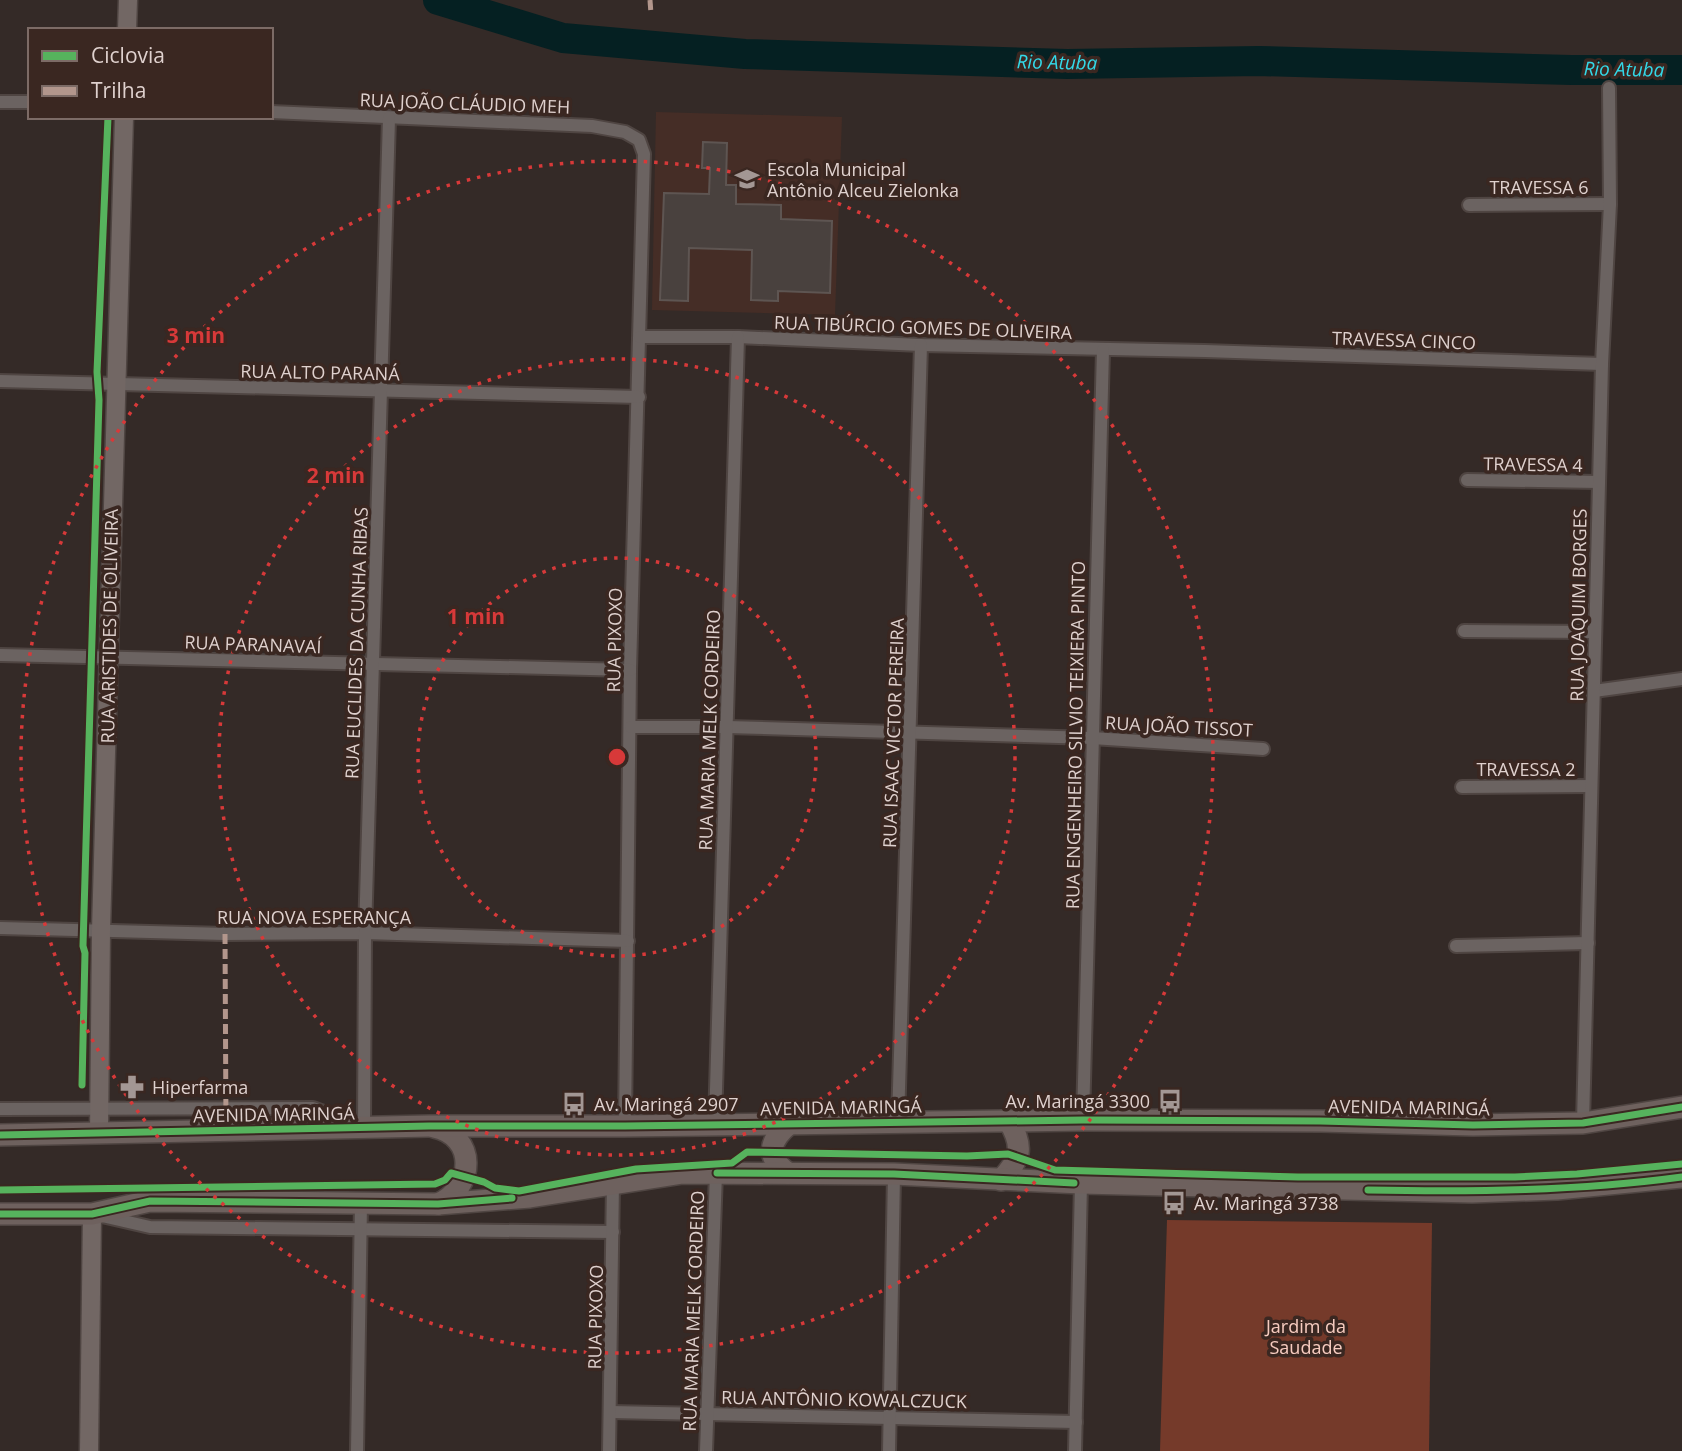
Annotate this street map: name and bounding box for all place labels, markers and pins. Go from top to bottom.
place label: Escola Municipal Antônio Alceu Zielonka [767,157,959,202]
school or university icon: Escola Municipal Antônio Alceu Zielonka [733,165,761,193]
centre of rings [605,745,629,769]
pharmacy icon: Hiperfarma [118,1073,146,1101]
place label: Hiperfarma [152,1075,248,1099]
bus stop icon: Av. Maringá 3300 [1156,1087,1184,1115]
place label: Av. Maringá 3300 [1005,1089,1150,1113]
bus stop icon: Av. Maringá 2907 [560,1090,588,1118]
place label: Av. Maringá 2907 [594,1092,739,1116]
bus stop icon: Av. Maringá 3738 [1160,1189,1188,1217]
place label: Av. Maringá 3738 [1194,1191,1339,1215]

